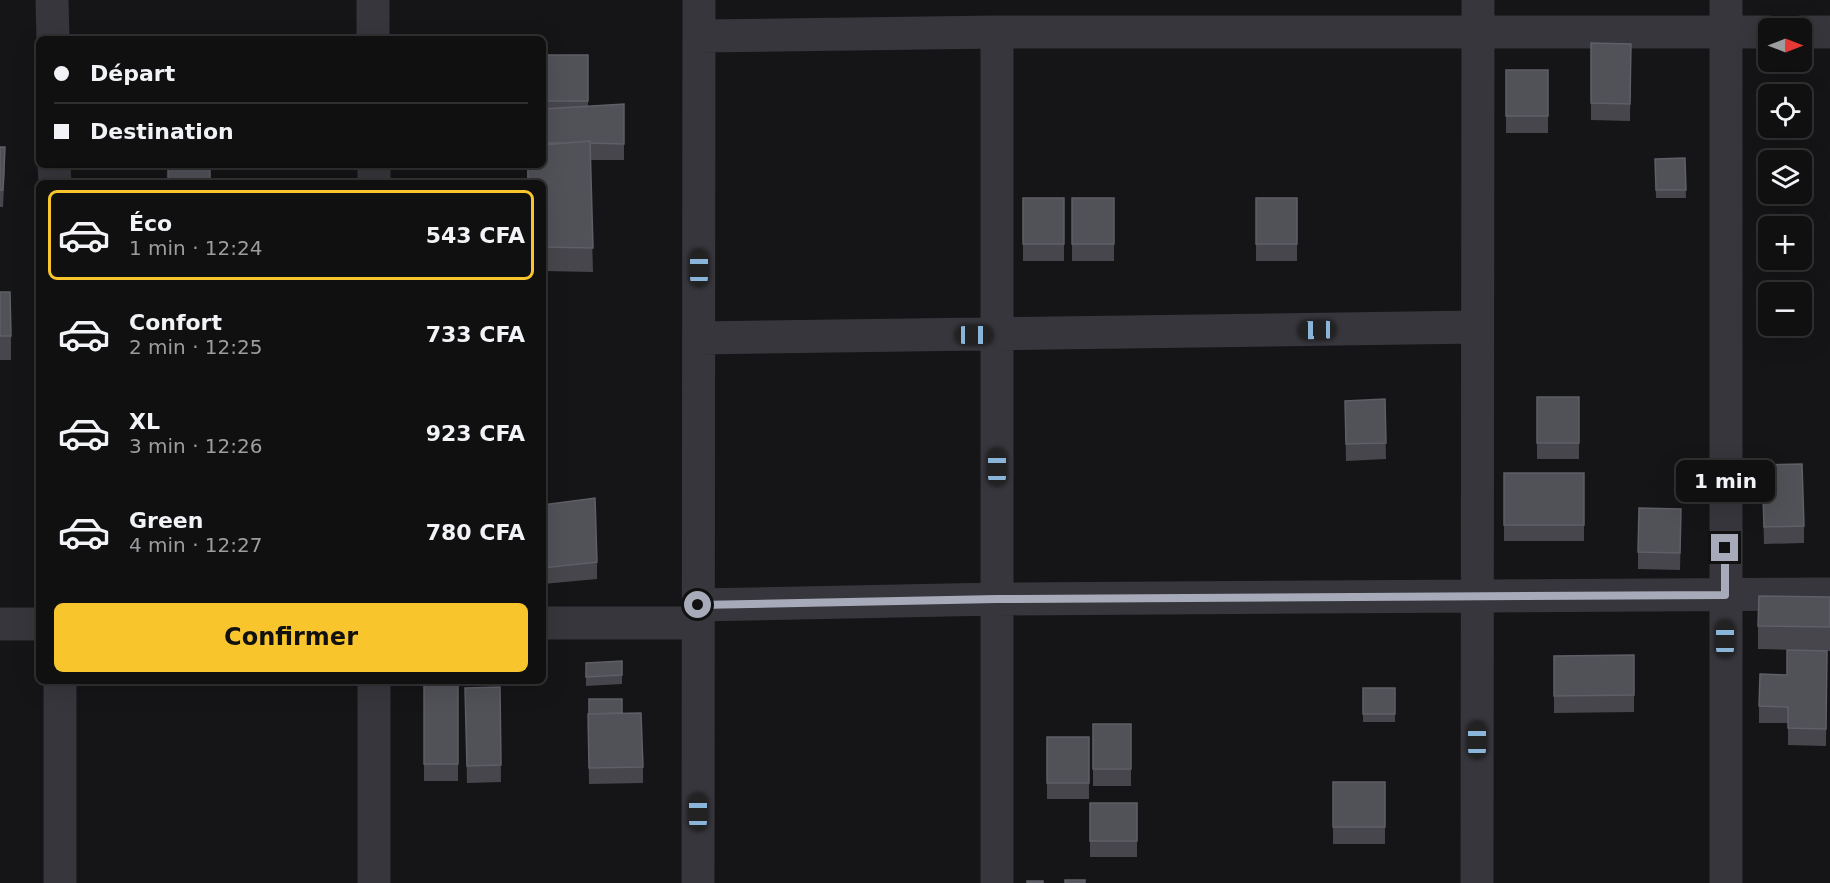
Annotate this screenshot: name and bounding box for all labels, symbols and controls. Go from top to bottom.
north arrow [1758,18,1812,72]
map controls [1758,18,1812,336]
text: Départ [90,61,175,86]
button: locate [1758,84,1812,138]
text: Destination [90,119,234,144]
button: layers [1758,150,1812,204]
icon: car [57,208,111,262]
text: Éco [129,211,172,236]
button: + [1758,216,1812,270]
text: 543 CFA [426,223,525,248]
text: 1 min · 12:24 [129,236,263,260]
car [690,250,708,286]
button: − [1758,282,1812,336]
icon: car [57,307,111,361]
text: Confort [129,310,222,335]
car [1299,321,1335,339]
text: 733 CFA [426,322,525,347]
car [956,326,992,344]
text: 2 min · 12:25 [129,335,263,359]
icon: car [57,406,111,460]
text: XL [129,409,160,434]
text: 923 CFA [426,421,525,446]
text: 3 min · 12:26 [129,434,263,458]
car [988,449,1006,485]
callout: 1 min [1676,461,1774,503]
text: 1 min [1694,469,1757,493]
icon: car [57,505,111,559]
text: Green [129,508,203,533]
text: 780 CFA [426,520,525,545]
text: 4 min · 12:27 [129,533,263,557]
route end [1711,534,1738,561]
route start [684,591,711,618]
button: Confirmer [54,603,528,672]
car [1716,621,1734,657]
car [1468,722,1486,758]
car [689,794,707,830]

